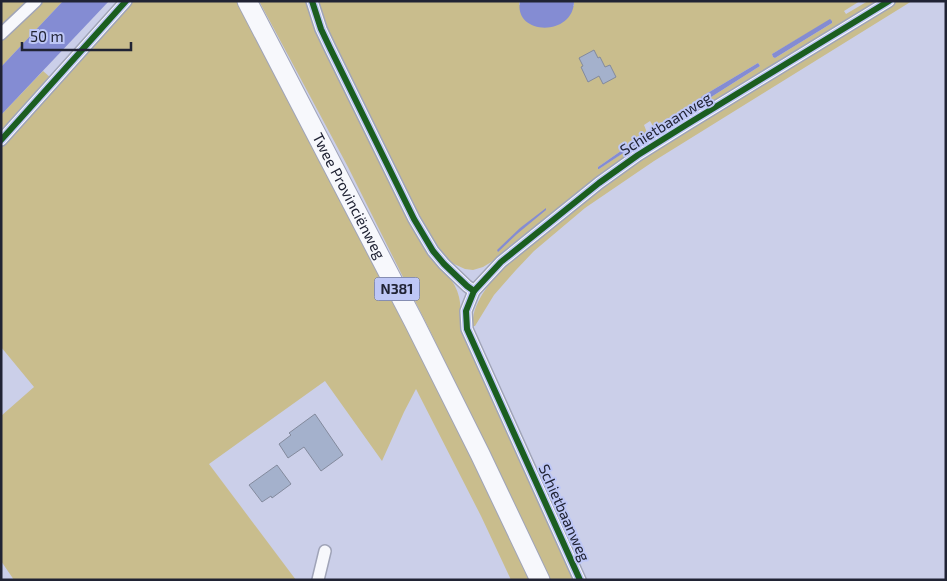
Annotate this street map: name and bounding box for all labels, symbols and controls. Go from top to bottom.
scale bar [22,20,131,52]
text: 50 m [30,27,64,45]
street label: Schietbaanweg [616,88,715,158]
street label: Twee Provinciënweg [309,130,390,262]
road number: N381 [374,278,420,300]
street label: Schietbaanweg [535,461,595,565]

